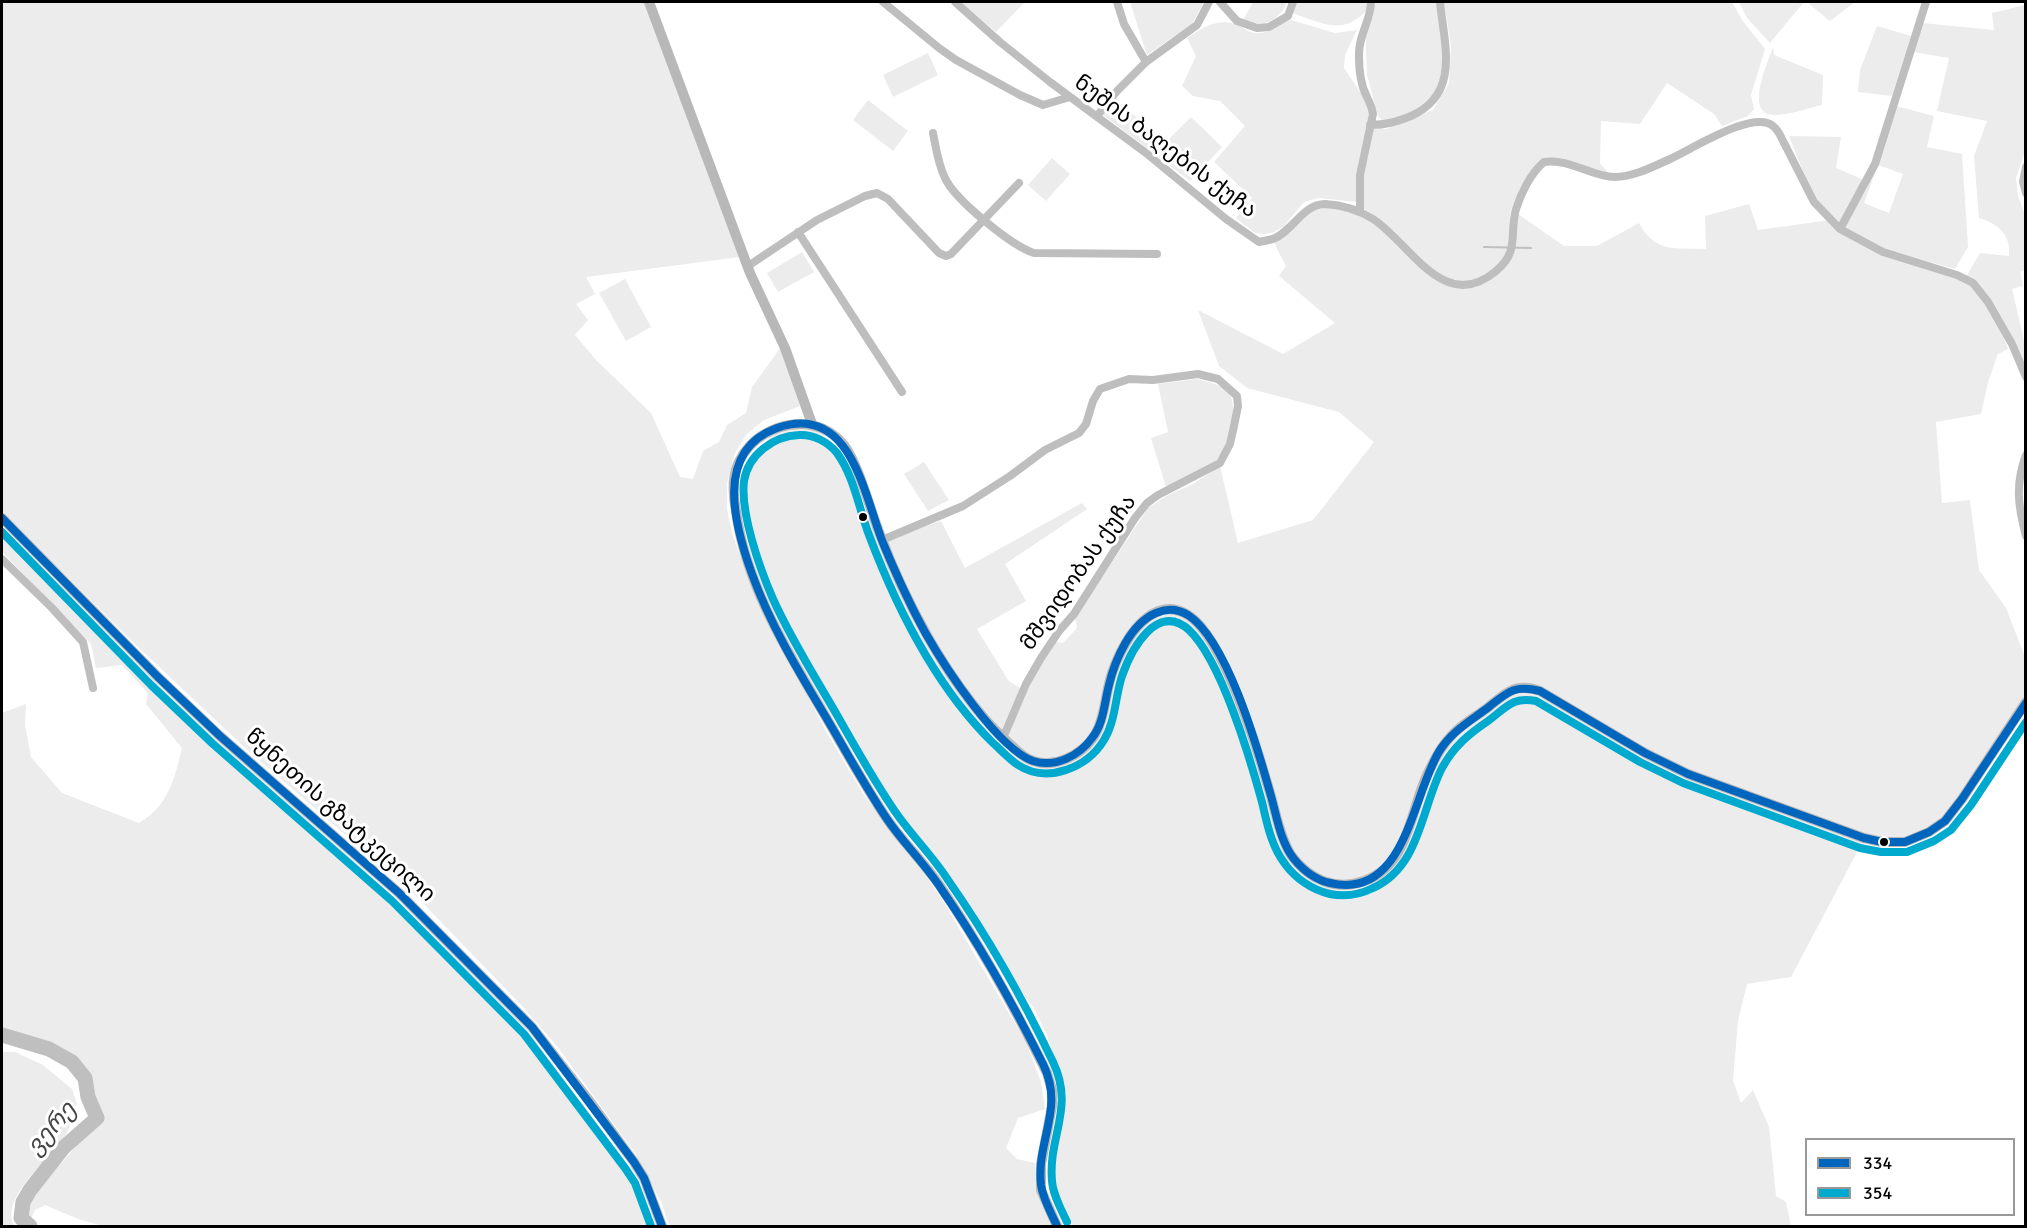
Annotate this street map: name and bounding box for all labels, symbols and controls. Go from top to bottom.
street label: ნუშის ბაღების ქუჩა [1068,70,1262,224]
street label: მშვიდობას ქუჩა [1016,490,1142,656]
unlabelled marker [857,511,869,523]
street label: წყნეთის გზატკეცილი [240,724,440,908]
unlabelled marker [1878,836,1890,848]
water label: ვერე [21,1096,83,1162]
legend [1805,1138,2015,1216]
text: 334 [1863,1152,1892,1174]
text: 354 [1863,1182,1892,1204]

